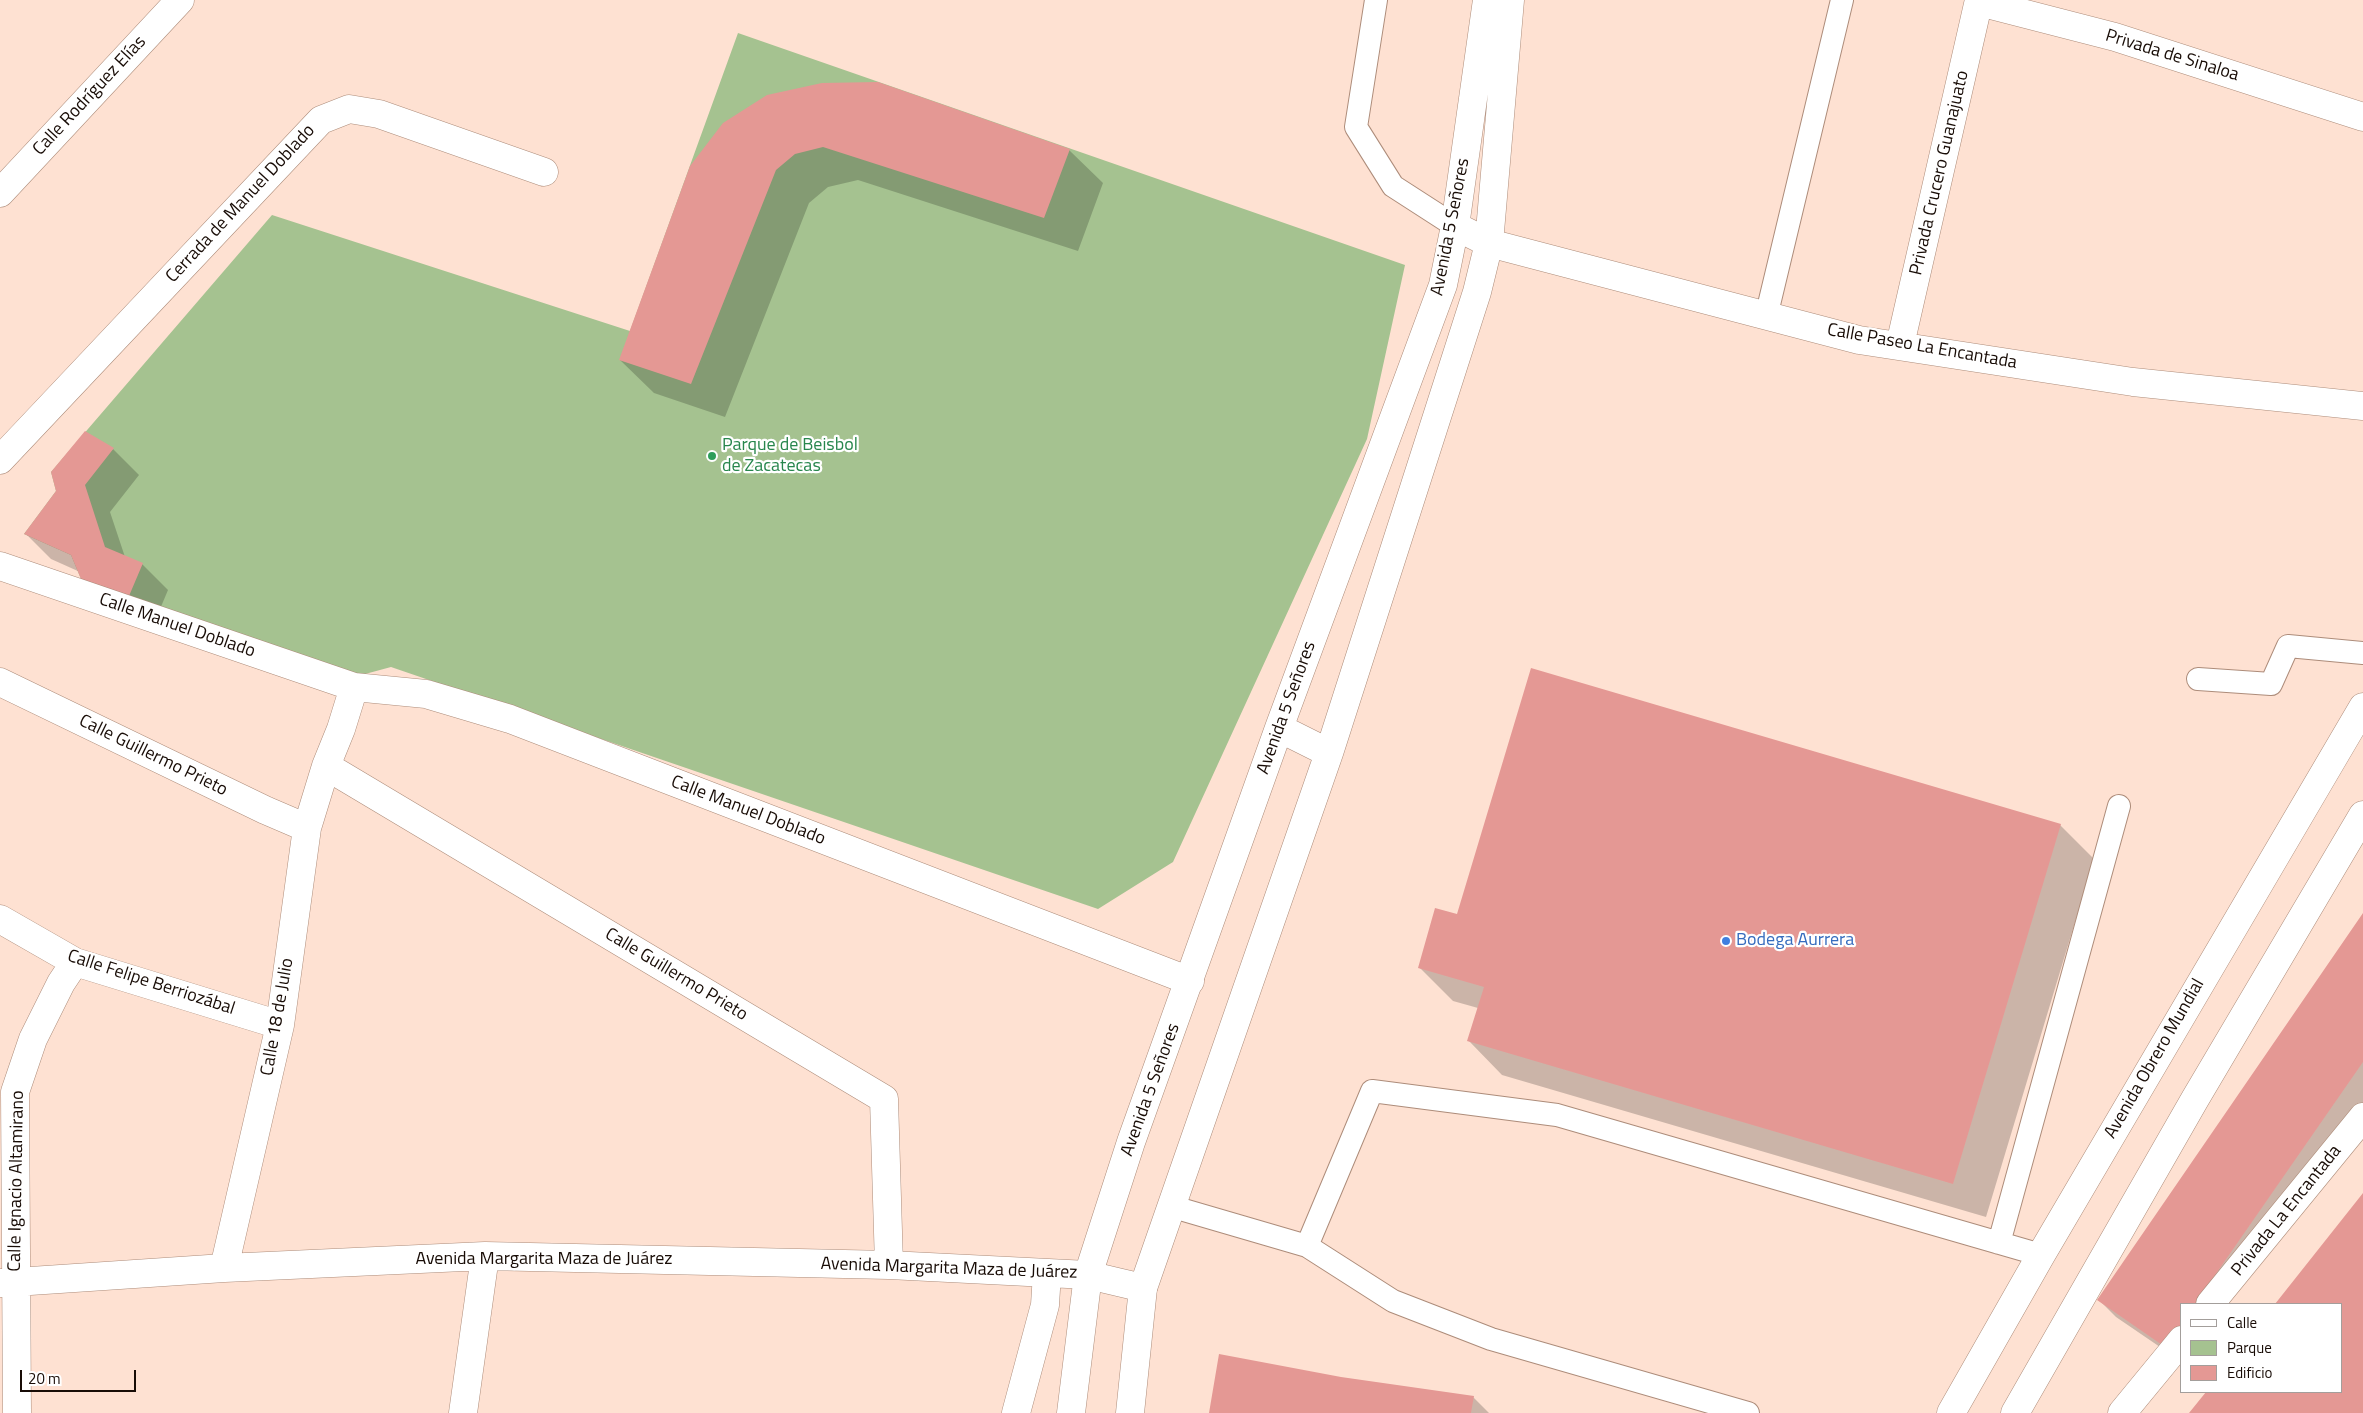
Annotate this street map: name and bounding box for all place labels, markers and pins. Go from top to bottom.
place label: Parque de Beisbol de Zacatecas [722,435,858,478]
marker: Parque de Beisbol de Zacatecas [706,450,718,462]
place label: Bodega Aurrera [1736,930,1854,952]
marker: Bodega Aurrera [1720,935,1732,947]

